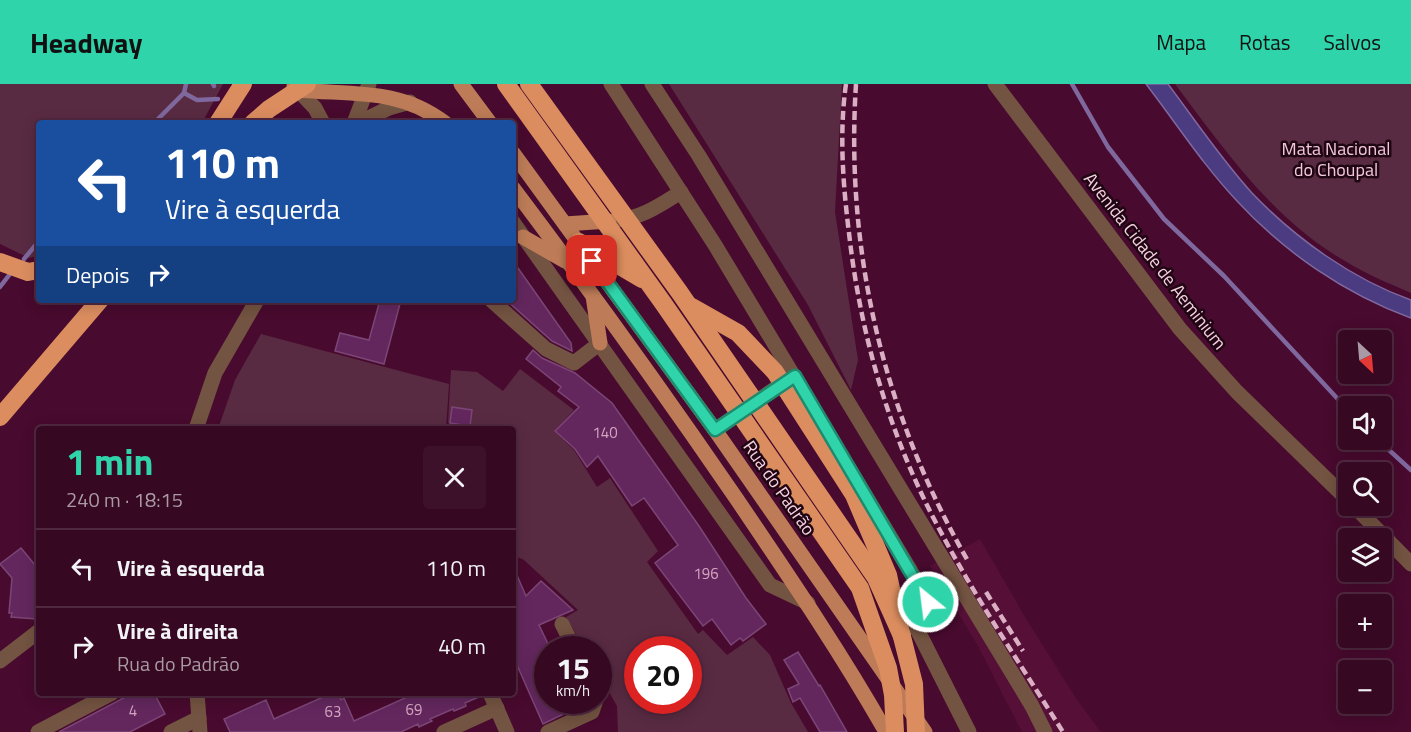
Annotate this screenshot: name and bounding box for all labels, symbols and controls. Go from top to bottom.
text: Headway [30,21,142,64]
text: Mapa [1156,26,1206,58]
text: Rotas [1239,26,1290,58]
text: Salvos [1323,26,1381,58]
text: 110 m [165,130,280,194]
park label: Mata Nacional do Choupal [1282,135,1390,183]
icon: left [66,144,144,222]
street label: Avenida Cidade de Aeminium [1078,166,1233,355]
text: Vire à esquerda [165,188,340,229]
pin [566,235,617,286]
icon: arrive [575,244,608,277]
text: Depois [66,258,130,292]
icon: right [142,258,175,291]
north arrow [1338,330,1392,384]
map controls [1338,330,1392,714]
button: sound [1338,396,1392,450]
house number: 140 [592,421,618,444]
text: 1 min [66,434,153,489]
street label: Rua do Padrão [737,435,822,541]
button: close [423,446,486,509]
button: search [1338,462,1392,516]
text: 240 m · 18:15 [66,484,183,515]
button: layers [1338,528,1392,582]
text: Vire à esquerda [117,551,265,585]
text: 110 m [426,551,486,585]
icon: left [66,552,99,585]
house number: 196 [693,562,719,585]
position arrow [896,570,960,634]
button: + [1338,594,1392,648]
text: Vire à direita [117,614,238,648]
text: 40 m [438,629,486,663]
icon: right [66,630,99,663]
speed limit sign: 20 [624,636,702,714]
text: 15 [556,645,590,691]
text: Rua do Padrão [117,648,240,679]
button: − [1338,660,1392,714]
text: km/h [556,679,590,702]
house number: 69 [406,698,422,721]
house number: 4 [129,699,137,722]
house number: 63 [325,700,341,723]

